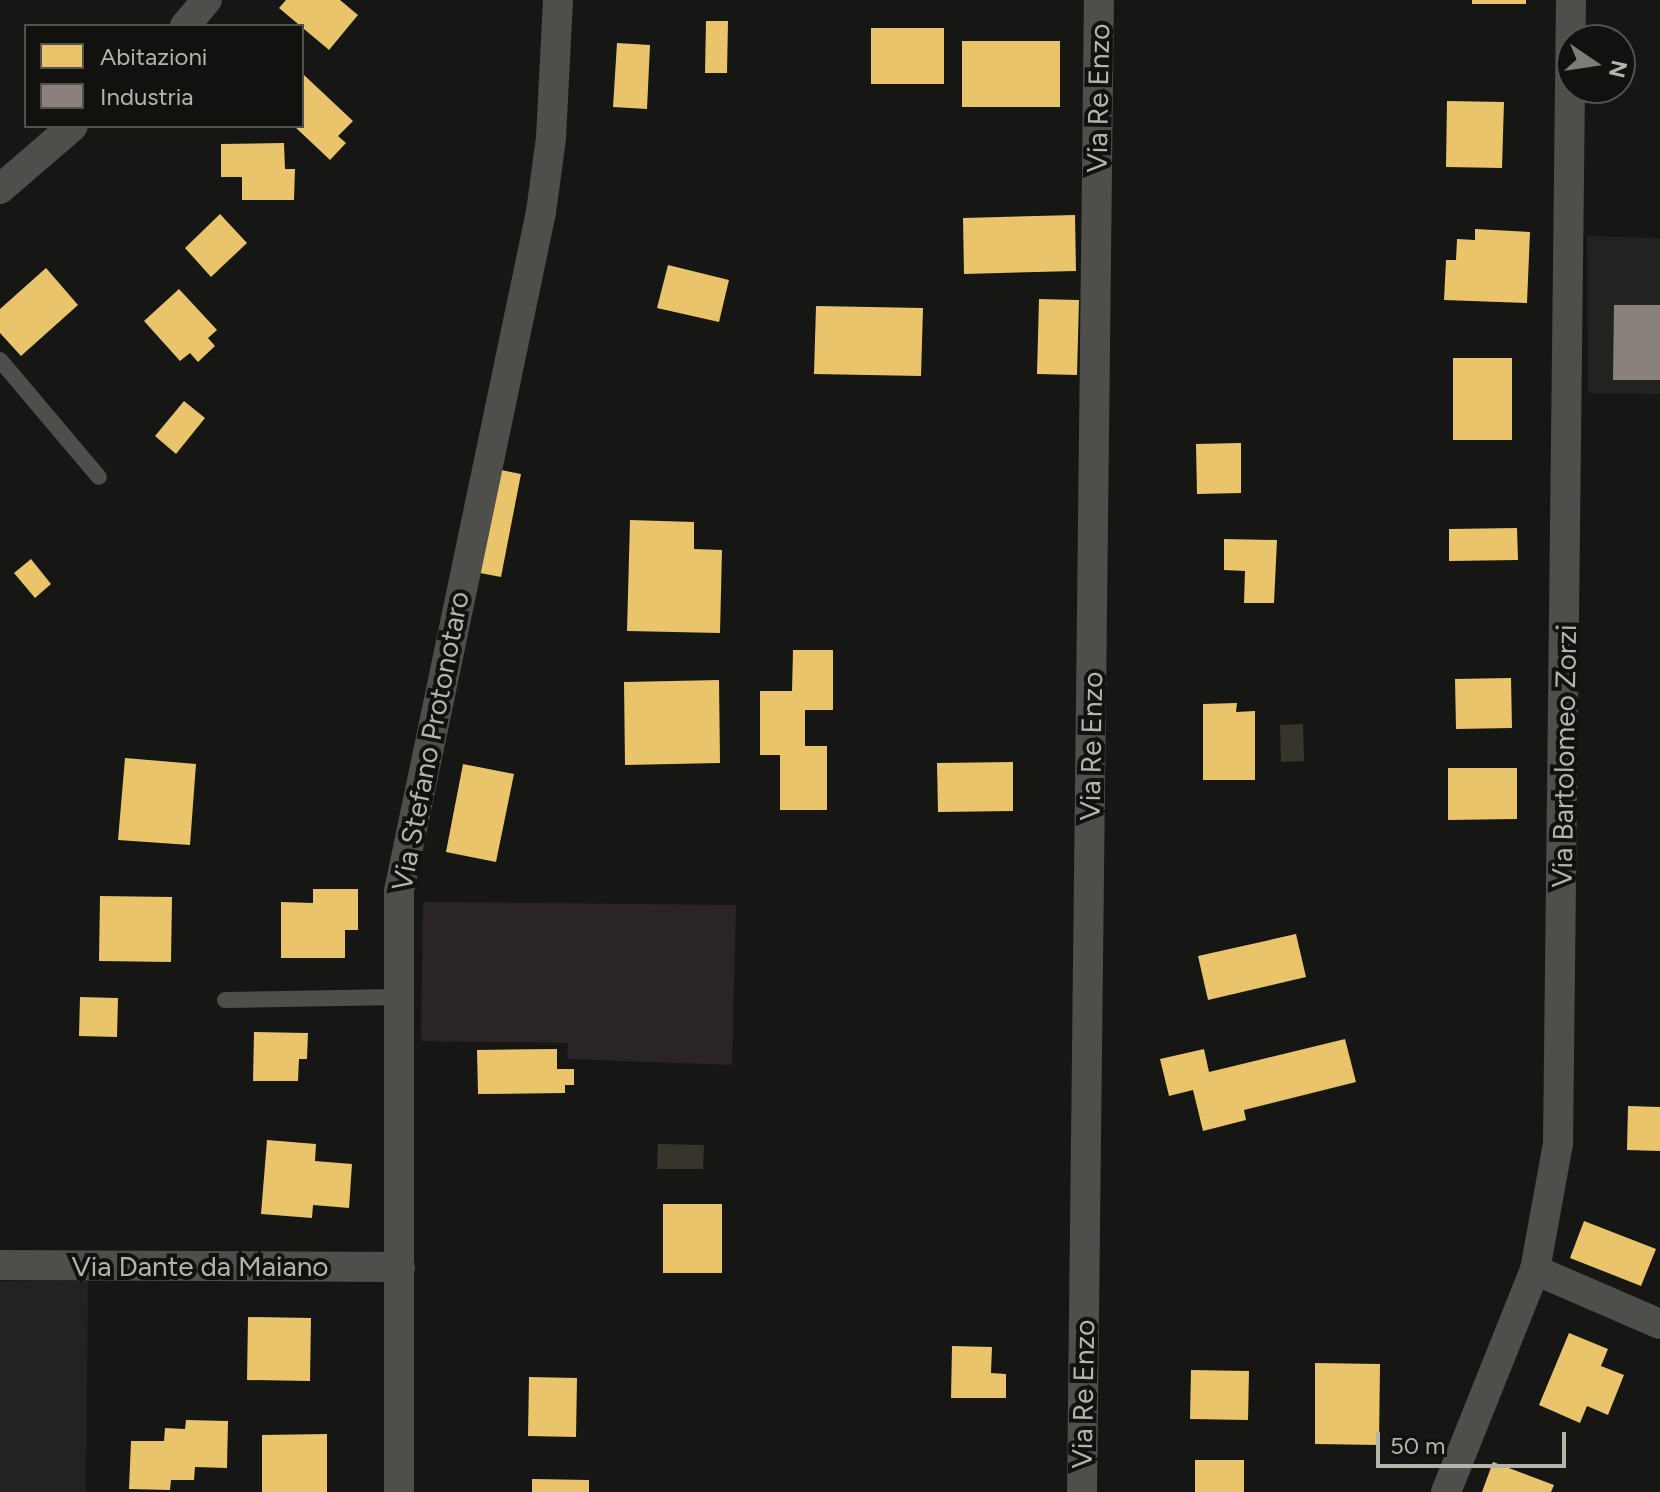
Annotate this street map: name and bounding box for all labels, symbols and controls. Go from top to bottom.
street label: Via Re Enzo [1080,23,1116,173]
legend [24,24,304,128]
north arrow [1556,24,1636,104]
text: Abitazioni [100,42,207,71]
text: N [1603,58,1633,80]
text: Industria [100,82,194,111]
street label: Via Stefano Protonotaro [384,588,476,894]
street label: Via Bartolomeo Zorzi [1545,624,1583,888]
street label: Via Re Enzo [1073,671,1109,821]
street label: Via Dante da Maiano [71,1249,329,1283]
street label: Via Re Enzo [1065,1319,1101,1469]
scale bar [1380,1416,1570,1466]
text: 50 m [1390,1431,1446,1460]

